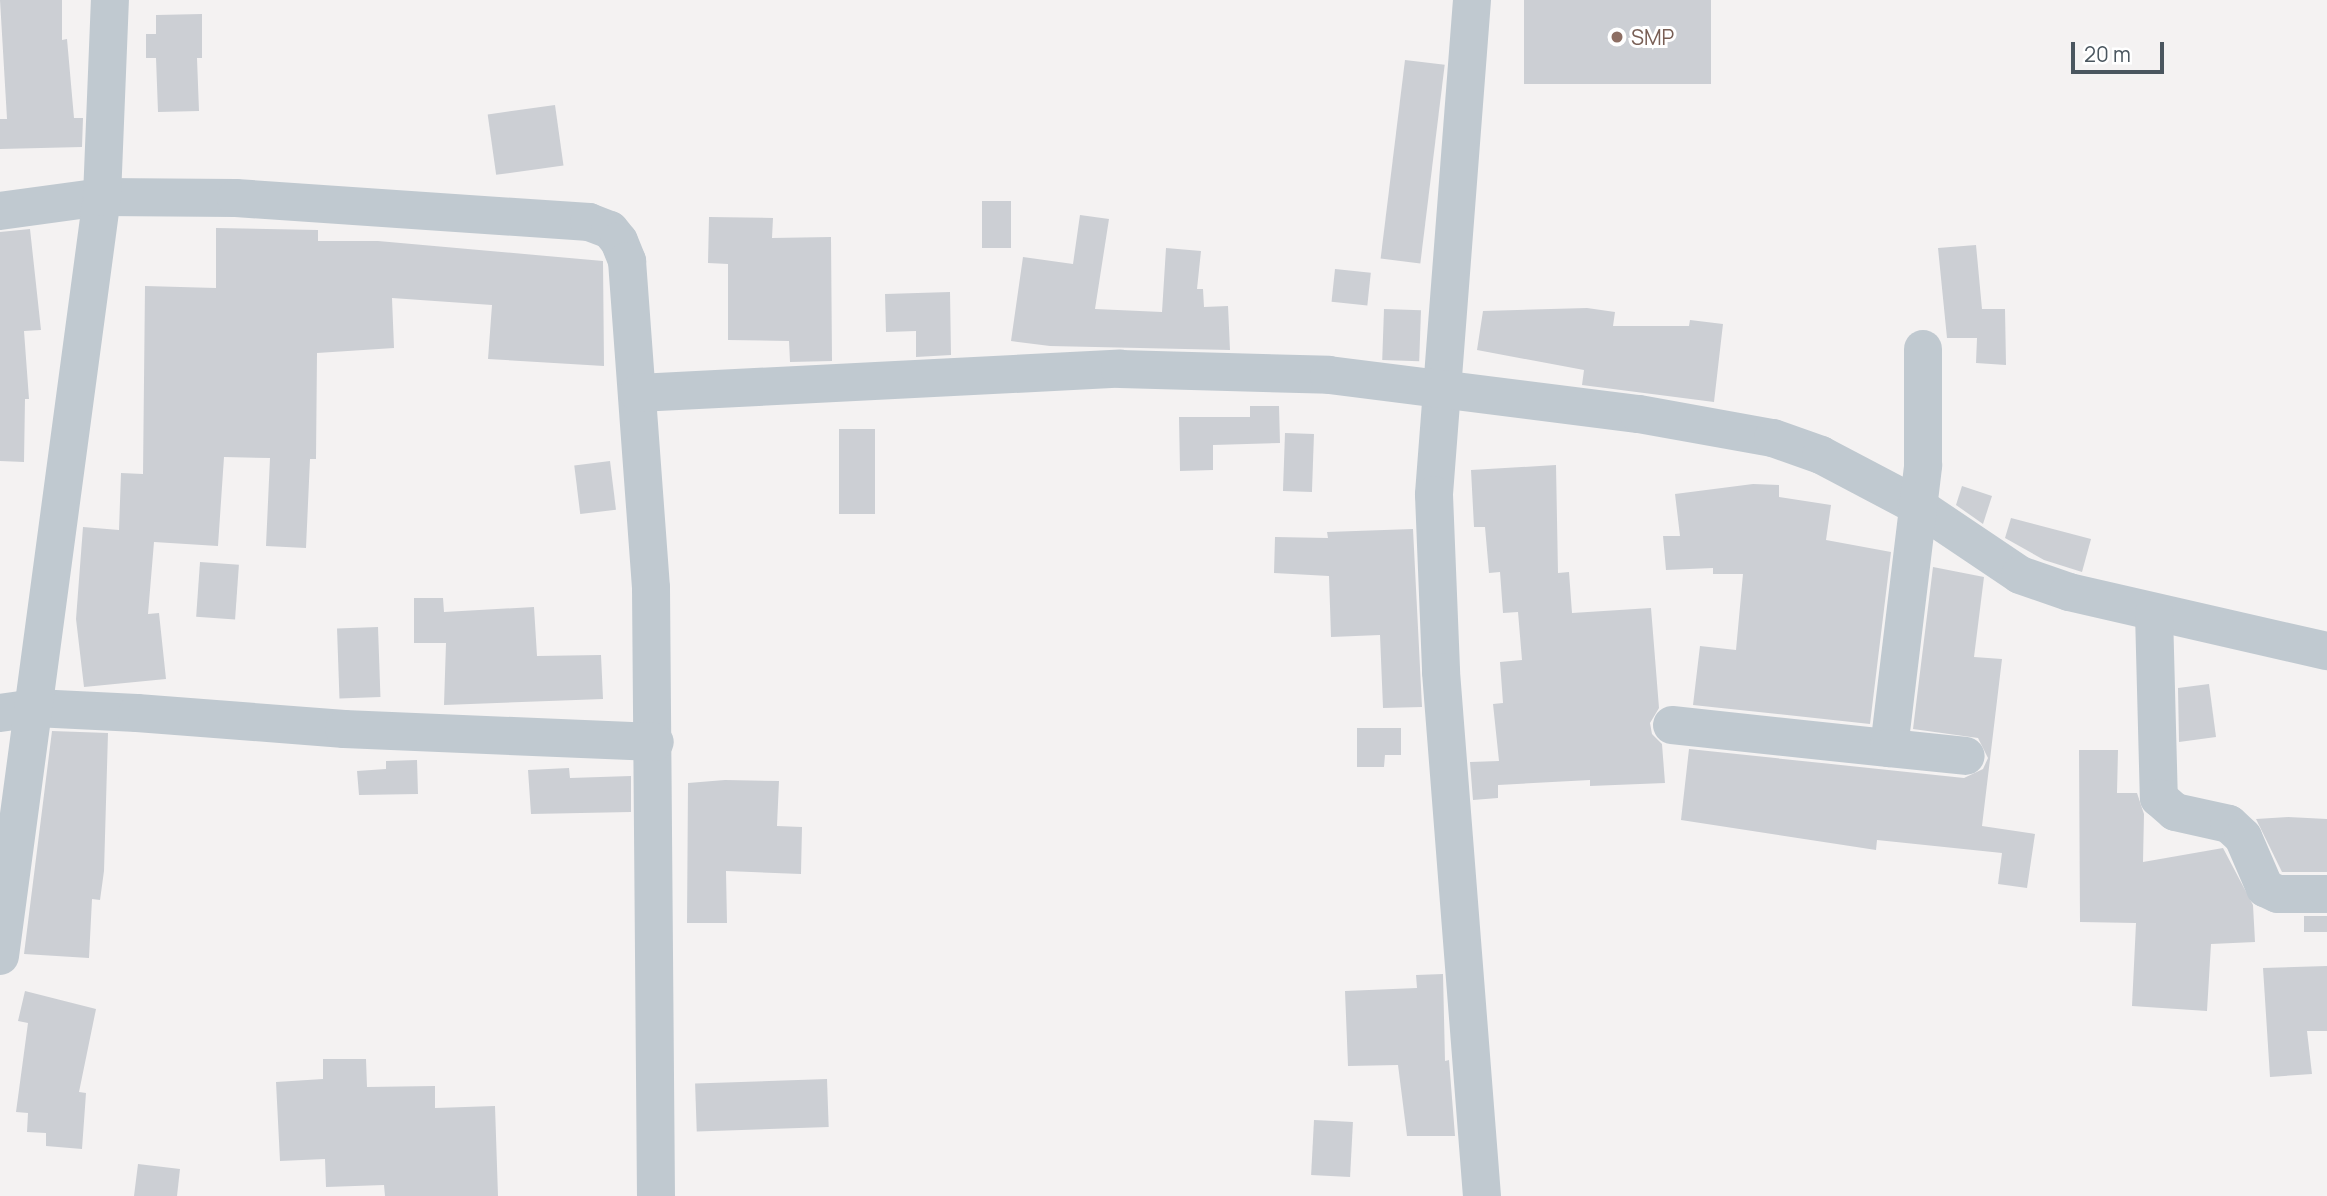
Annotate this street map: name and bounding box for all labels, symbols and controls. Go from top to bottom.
place label: SMP [1631,24,1674,50]
scale bar [2075,28,2168,72]
marker: SMP [1609,29,1625,45]
text: 20 m [2084,40,2131,68]

